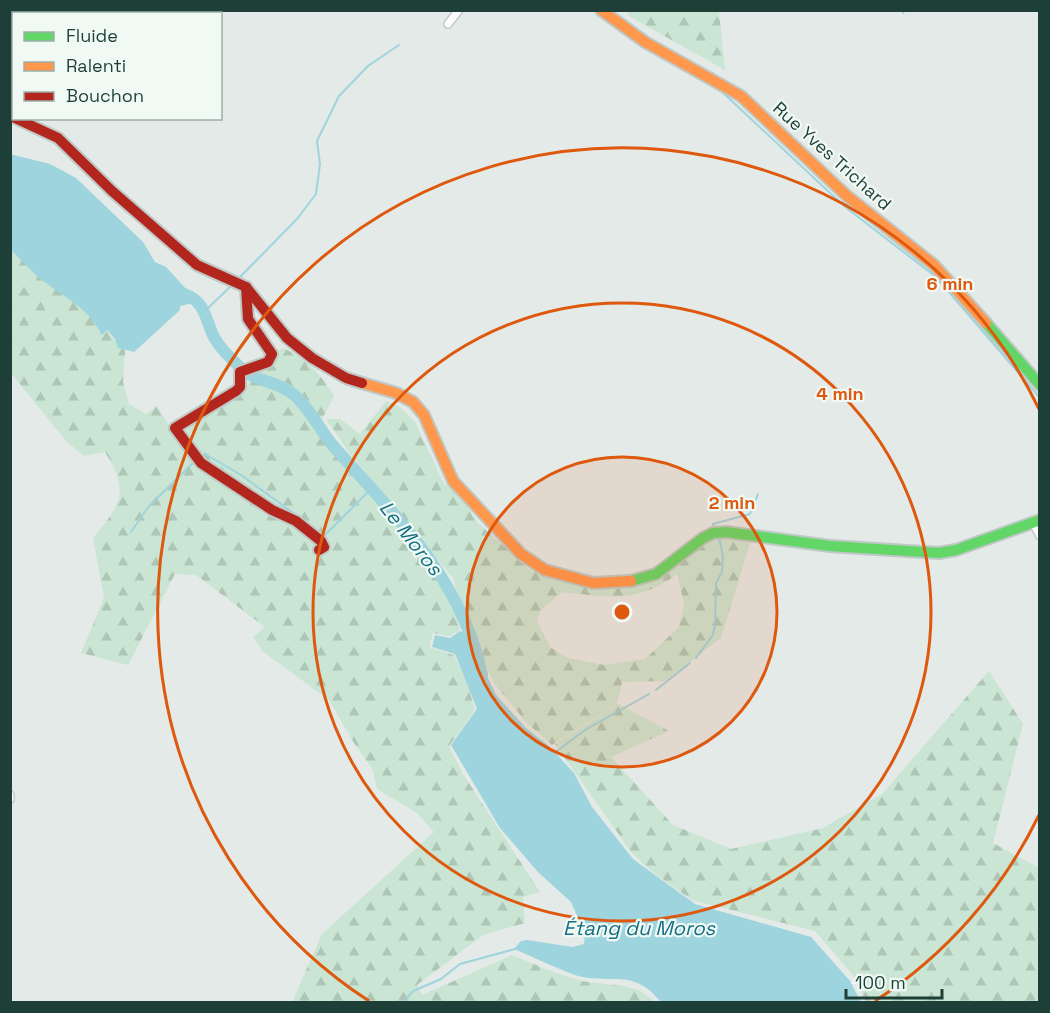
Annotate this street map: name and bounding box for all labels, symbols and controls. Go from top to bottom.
legend [12,12,222,120]
text: Fluide [66,24,118,47]
text: Ralenti [66,54,126,77]
text: Bouchon [66,84,144,107]
street label: Rue Yves Trichard [768,96,896,215]
text: 6 min [927,272,973,295]
text: 4 min [816,382,864,405]
text: 2 min [709,491,755,514]
water label: Le Moros [374,495,449,582]
centre of rings [612,602,632,622]
water label: Étang du Moros [563,915,717,941]
scale bar [846,962,942,1000]
text: 100 m [855,971,906,994]

